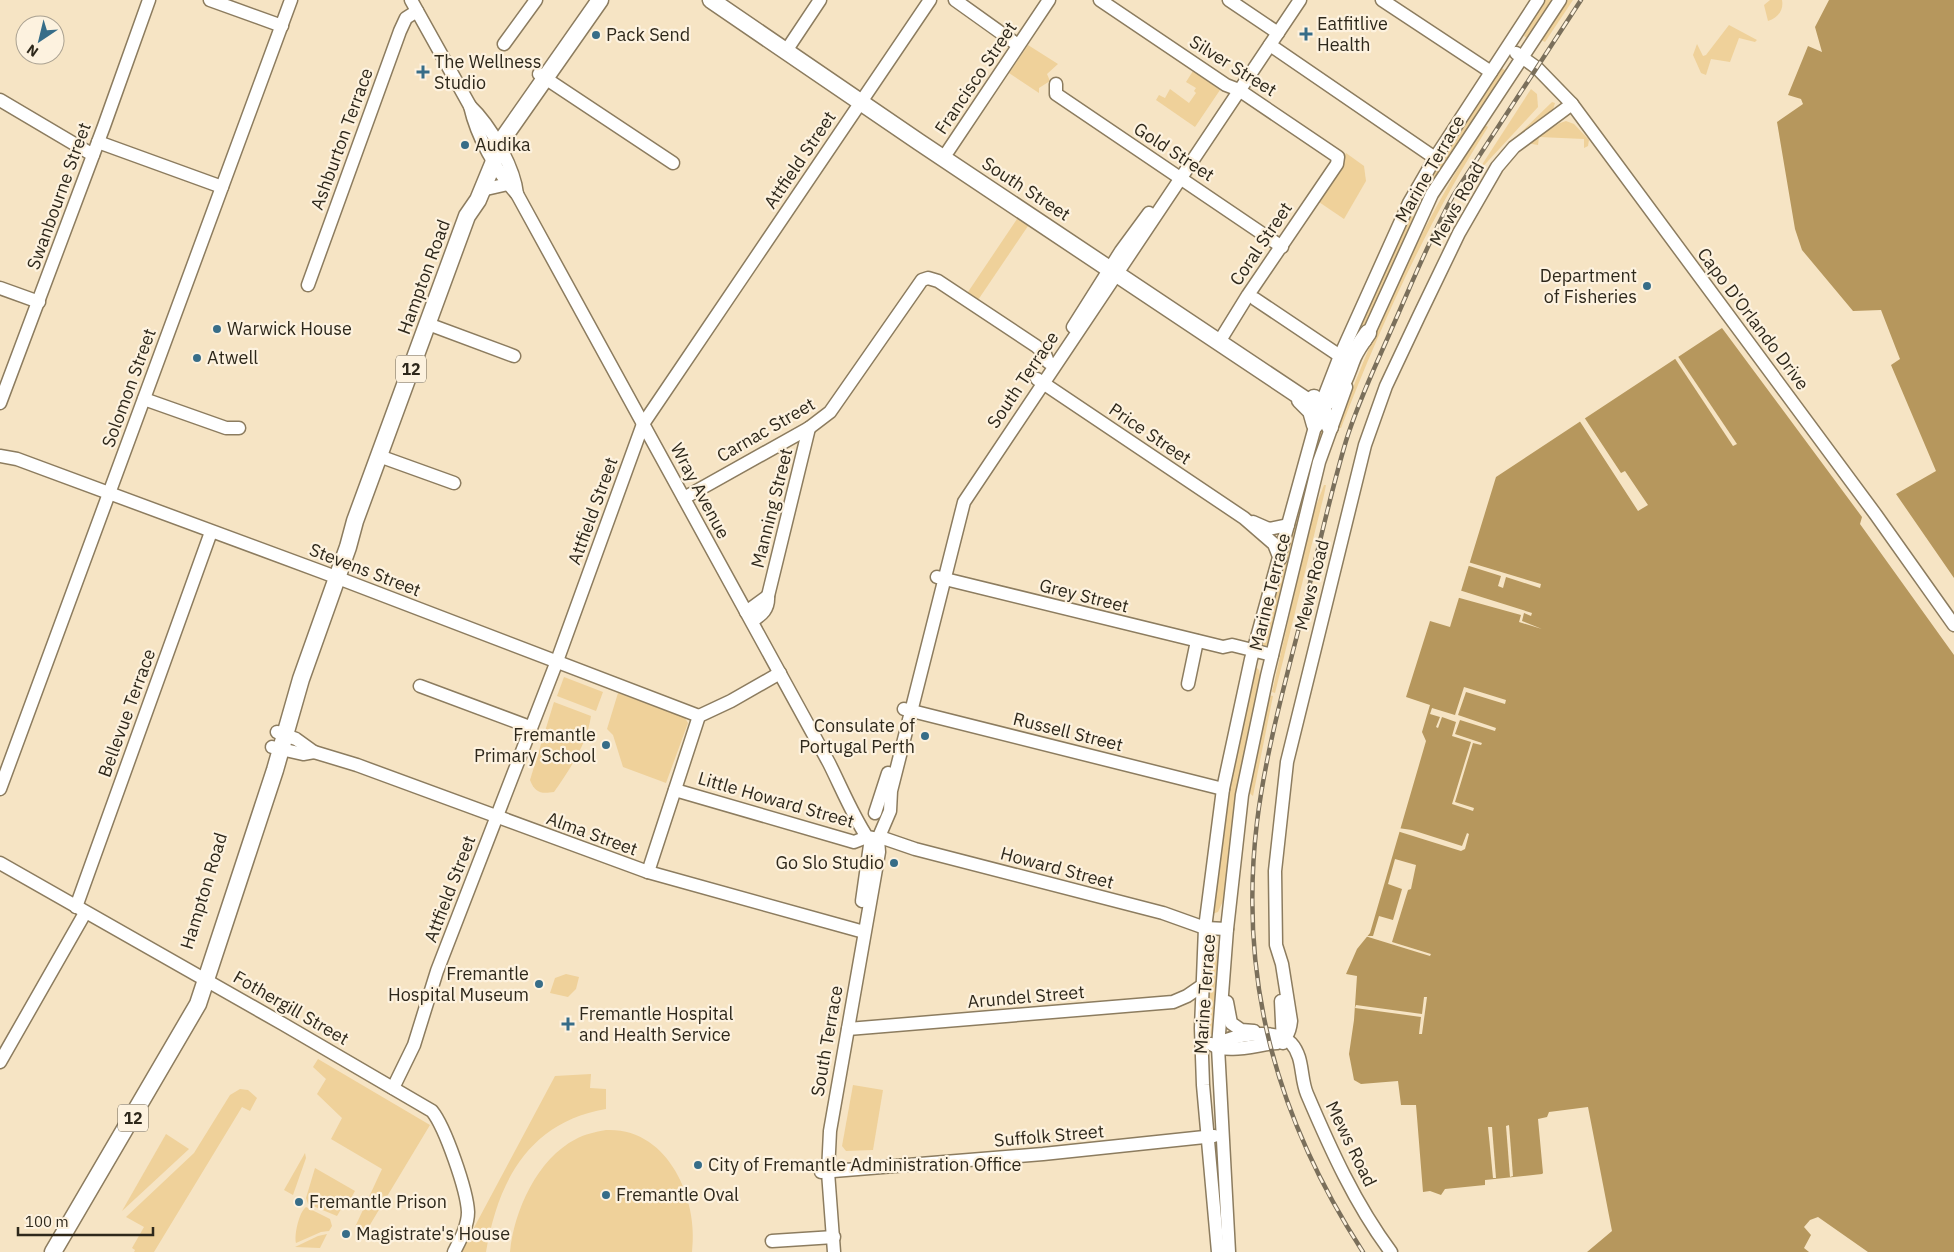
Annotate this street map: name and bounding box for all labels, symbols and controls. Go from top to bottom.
place label: Eatfitlive Health [1317,12,1388,56]
north arrow [15,15,65,65]
street label: Francisco Street [929,17,1022,138]
place label: Pack Send [606,23,690,46]
marker: Eatfitlive Health [1299,27,1313,41]
marker: Pack Send [590,29,602,41]
street label: Silver Street [1185,30,1281,101]
text: N [23,40,42,61]
place label: The Wellness Studio [434,50,542,94]
street label: Ashburton Terrace [305,65,378,213]
marker: The Wellness Studio [416,65,430,79]
street label: Attfield Street [759,107,841,213]
street label: Marine Terrace [1390,111,1470,227]
street label: Gold Street [1130,117,1219,186]
street label: Swanbourne Street [21,119,96,273]
place label: Audika [475,133,531,156]
marker: Audika [459,139,471,151]
street label: South Street [978,151,1075,226]
street label: Mews Road [1424,158,1489,250]
street label: Coral Street [1224,198,1297,290]
street label: Hampton Road [392,216,455,337]
street label: Capo D'Orlando Drive [1692,243,1814,394]
place label: Department of Fisheries [1540,264,1637,308]
marker: Department of Fisheries [1641,280,1653,292]
place label: Warwick House [227,317,352,340]
marker: Warwick House [211,323,223,335]
street label: Solomon Street [96,325,161,451]
street label: South Terrace [982,327,1064,433]
place label: Atwell [207,346,258,369]
marker: Atwell [191,352,203,364]
road number: 12 [396,356,426,382]
street label: Carnac Street [712,392,819,467]
street label: Price Street [1105,398,1196,469]
street label: Wray Avenue [666,439,735,543]
street label: Manning Street [746,446,797,570]
street label: Attfield Street [562,454,623,568]
street label: Marine Terrace [1244,531,1295,653]
street label: Mews Road [1289,537,1334,633]
street label: Stevens Street [306,538,424,601]
street label: Grey Street [1037,573,1131,618]
street label: Bellevue Terrace [93,645,160,780]
street label: Russell Street [1011,707,1125,756]
place label: Consulate of Portugal Perth [799,714,915,758]
place label: Fremantle Primary School [474,723,596,767]
marker: Consulate of Portugal Perth [919,730,931,742]
marker: Fremantle Primary School [600,739,612,751]
street label: Little Howard Street [695,766,857,833]
street label: Alma Street [543,806,641,861]
street label: Hampton Road [175,830,232,952]
street label: Attfield Street [419,832,480,946]
street label: Howard Street [998,841,1116,894]
place label: Go Slo Studio [775,851,884,874]
marker: Go Slo Studio [888,857,900,869]
street label: Marine Terrace [1189,933,1220,1055]
place label: Fremantle Hospital Museum [388,962,529,1006]
street label: Fothergill Street [229,965,353,1050]
marker: Fremantle Hospital Museum [533,978,545,990]
street label: Arundel Street [966,980,1085,1013]
street label: South Terrace [805,984,848,1098]
place label: Fremantle Hospital and Health Service [579,1002,733,1046]
marker: Fremantle Hospital and Health Service [561,1017,575,1031]
street label: Mews Road [1321,1097,1382,1190]
road number: 12 [118,1104,148,1132]
street label: Suffolk Street [993,1119,1105,1152]
place label: City of Fremantle Administration Office [708,1153,1021,1176]
marker: City of Fremantle Administration Office [692,1159,704,1171]
place label: Fremantle Oval [616,1183,739,1206]
marker: Fremantle Oval [600,1189,612,1201]
place label: Fremantle Prison [309,1190,447,1213]
marker: Fremantle Prison [293,1196,305,1208]
scale bar [18,1204,152,1236]
text: 100 m [25,1212,69,1231]
place label: Magistrate's House [356,1222,510,1245]
marker: Magistrate's House [340,1228,352,1240]

